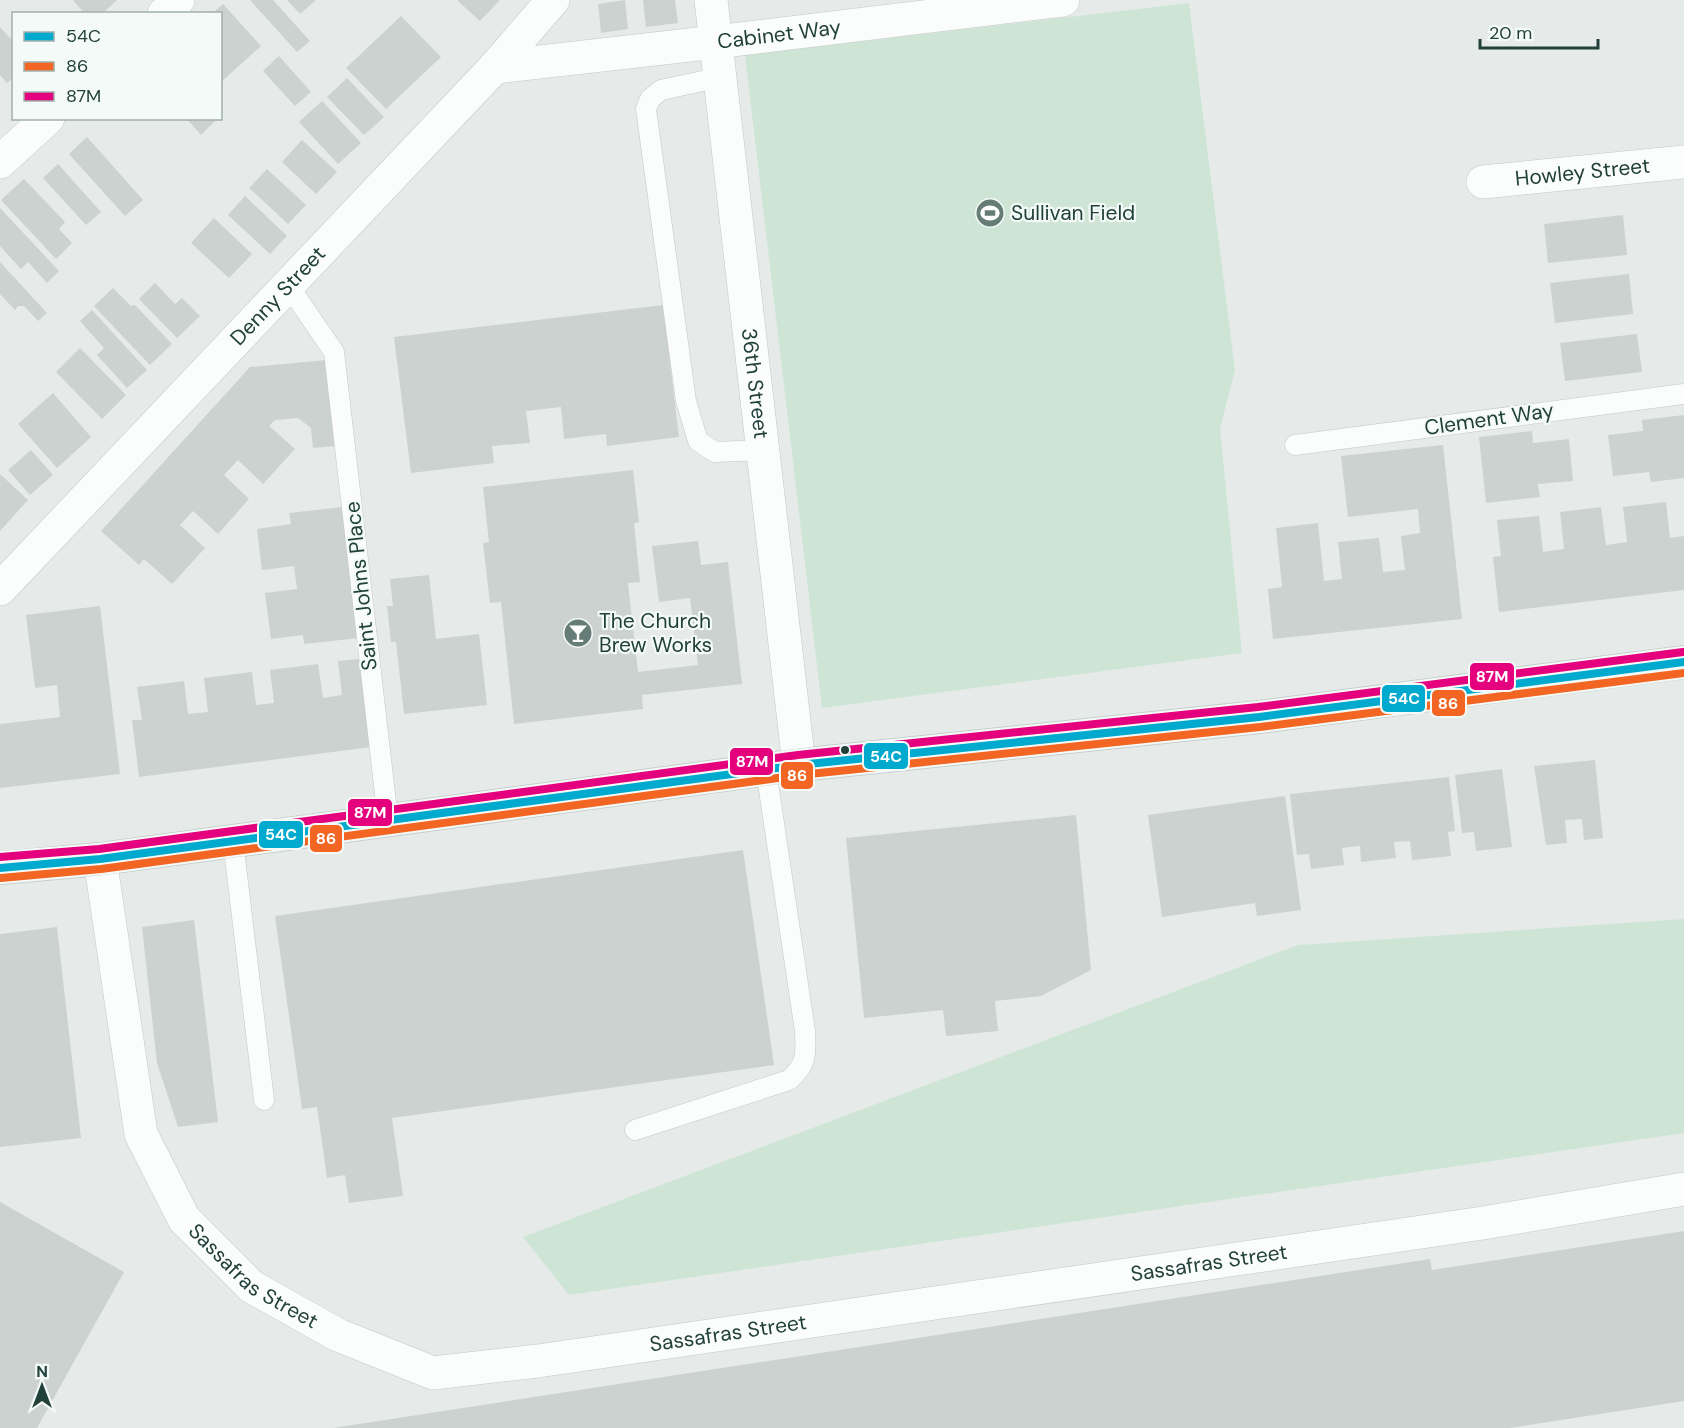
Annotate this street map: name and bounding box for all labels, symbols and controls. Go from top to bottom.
legend [12,12,222,120]
scale bar [1480,12,1598,50]
street label: Cabinet Way [716,13,843,56]
text: 20 m [1489,21,1532,45]
text: 54C [66,24,101,48]
text: 86 [66,54,88,78]
text: 87M [66,84,101,108]
street label: Howley Street [1514,151,1651,193]
sports icon: Sullivan Field [974,197,1006,229]
place label: Sullivan Field [1011,199,1135,227]
street label: Denny Street [224,240,332,352]
street label: 36th Street [735,327,775,440]
street label: Clement Way [1423,396,1556,442]
street label: Saint Johns Place [338,500,384,672]
place label: The Church Brew Works [599,607,712,659]
bar icon: The Church Brew Works [562,617,594,649]
line badge: 87M [1469,662,1515,691]
text: 87M [1476,666,1508,687]
line badge: 54C [1381,684,1426,713]
text: 54C [1388,688,1420,709]
line badge: 86 [1431,689,1466,717]
text: 86 [1438,693,1458,714]
line badge: 54C [863,742,909,770]
unlabelled marker [839,744,851,756]
text: 54C [870,746,902,767]
line badge: 87M [729,747,774,776]
text: 87M [736,751,768,772]
line badge: 86 [780,761,814,790]
text: 86 [787,765,807,786]
line badge: 87M [347,798,393,827]
text: 87M [354,802,386,823]
line badge: 54C [258,820,304,849]
text: 54C [265,824,297,845]
line badge: 86 [309,824,343,853]
text: 86 [316,828,336,849]
street label: Sassafras Street [182,1217,323,1335]
street label: Sassafras Street [1129,1238,1289,1288]
street label: Sassafras Street [648,1308,808,1359]
north arrow [12,1356,72,1416]
text: N [36,1361,48,1382]

